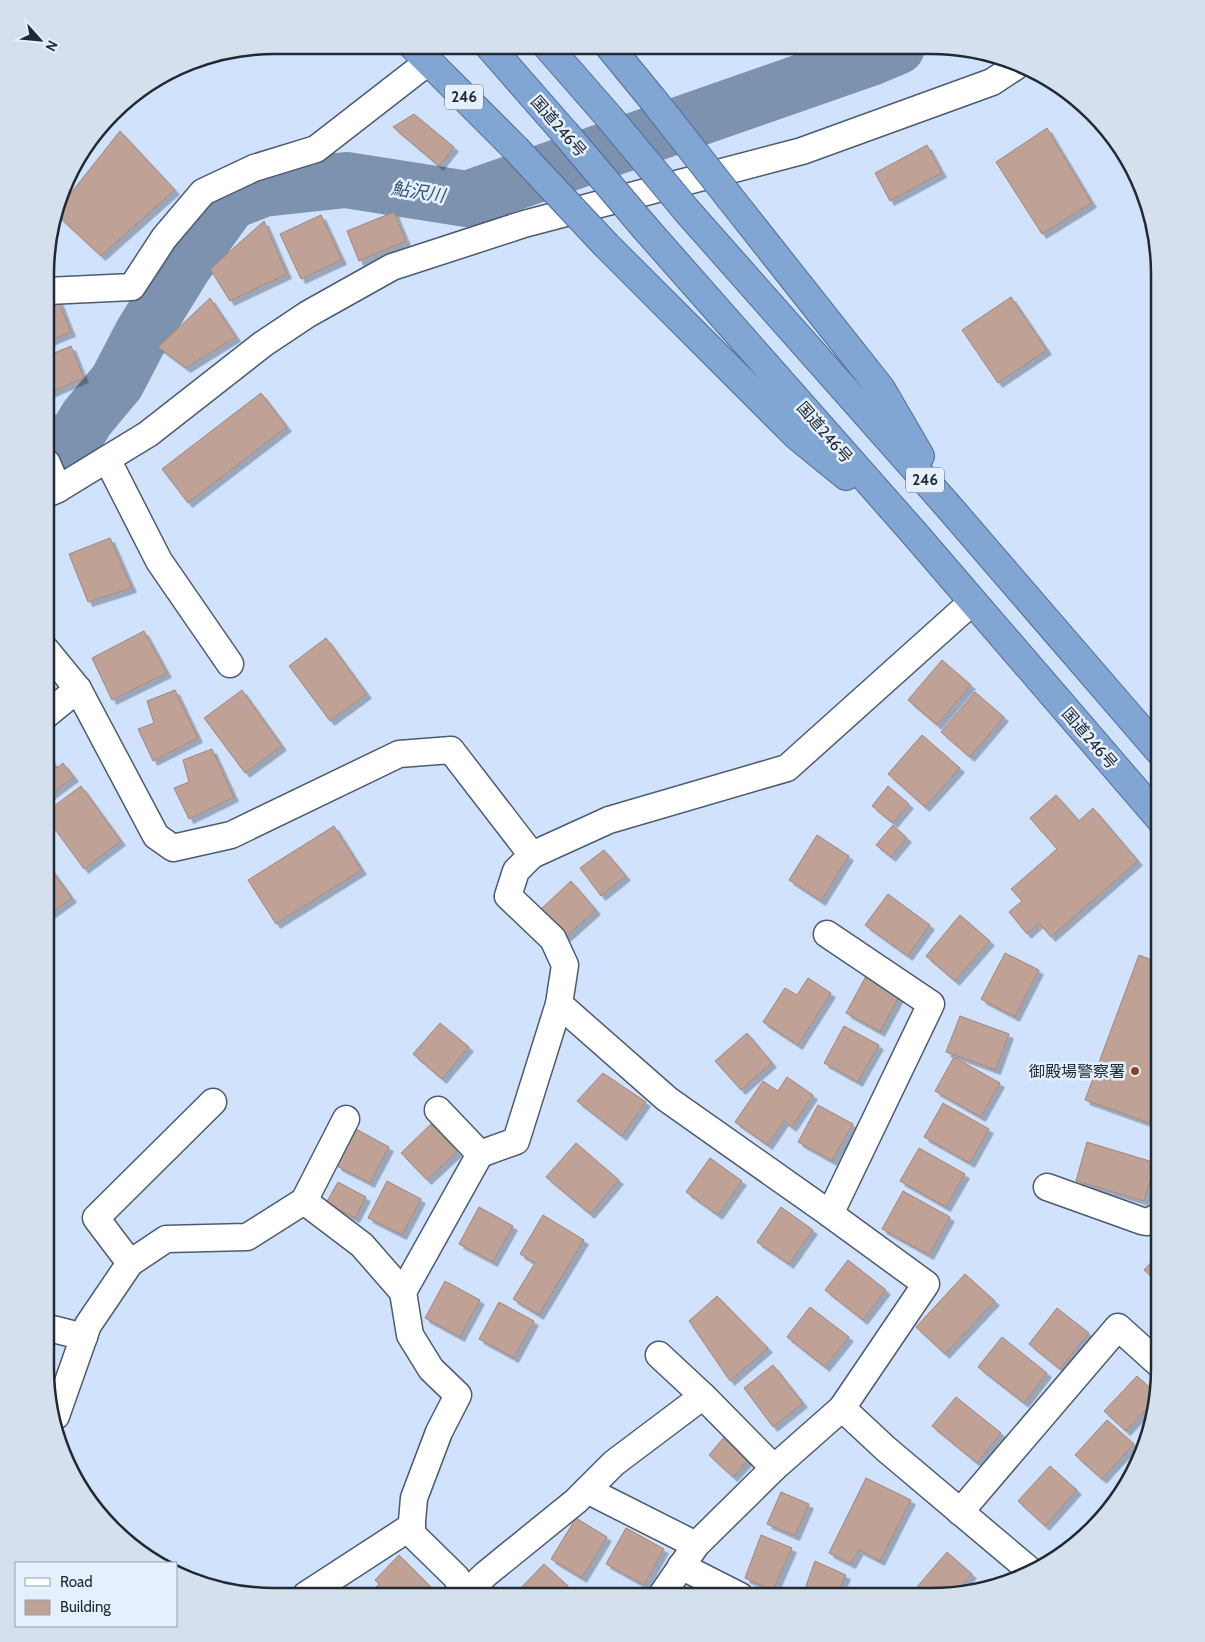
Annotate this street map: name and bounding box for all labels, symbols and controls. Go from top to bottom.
north arrow [15,15,65,65]
text: N [41,37,62,54]
road number: 246 [445,84,483,110]
street label: 国道246号 [527,92,590,161]
water label: 鮎沢川 [390,177,448,207]
street label: 国道246号 [793,398,856,467]
road number: 246 [906,468,944,492]
street label: 国道246号 [1058,704,1121,773]
place label: 御殿場警察署 [1029,1062,1125,1081]
marker: 御殿場警察署 [1129,1065,1141,1077]
legend [15,1562,178,1627]
text: Road [60,1573,93,1591]
text: Building [60,1598,111,1616]

